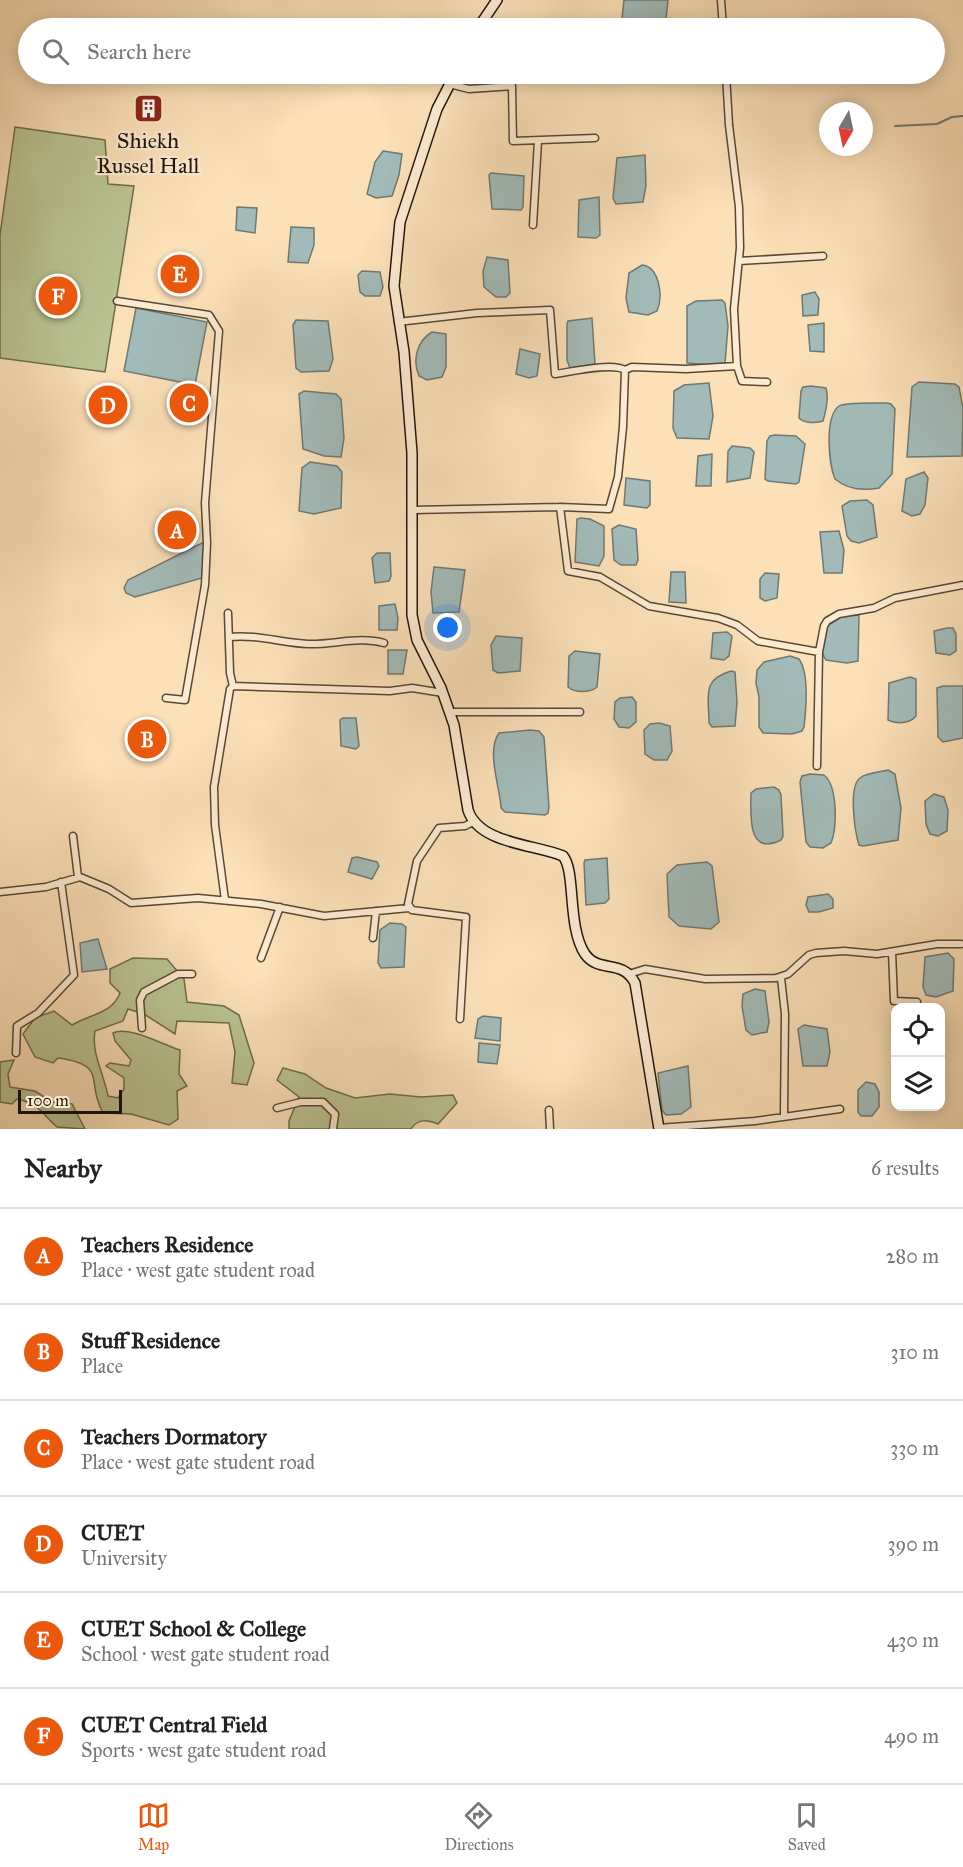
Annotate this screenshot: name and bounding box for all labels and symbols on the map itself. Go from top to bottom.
building icon: Shiekh Russel Hall [132,92,164,124]
north arrow [819,102,873,156]
place label: Shiekh Russel Hall [96,127,200,179]
pin: E [160,252,200,296]
pin: F [38,274,78,318]
pin: C [170,380,208,426]
pin: D [88,382,128,428]
pin: A [158,508,196,552]
your location [433,613,462,642]
pin: B [128,716,166,762]
scale bar [18,1087,122,1114]

